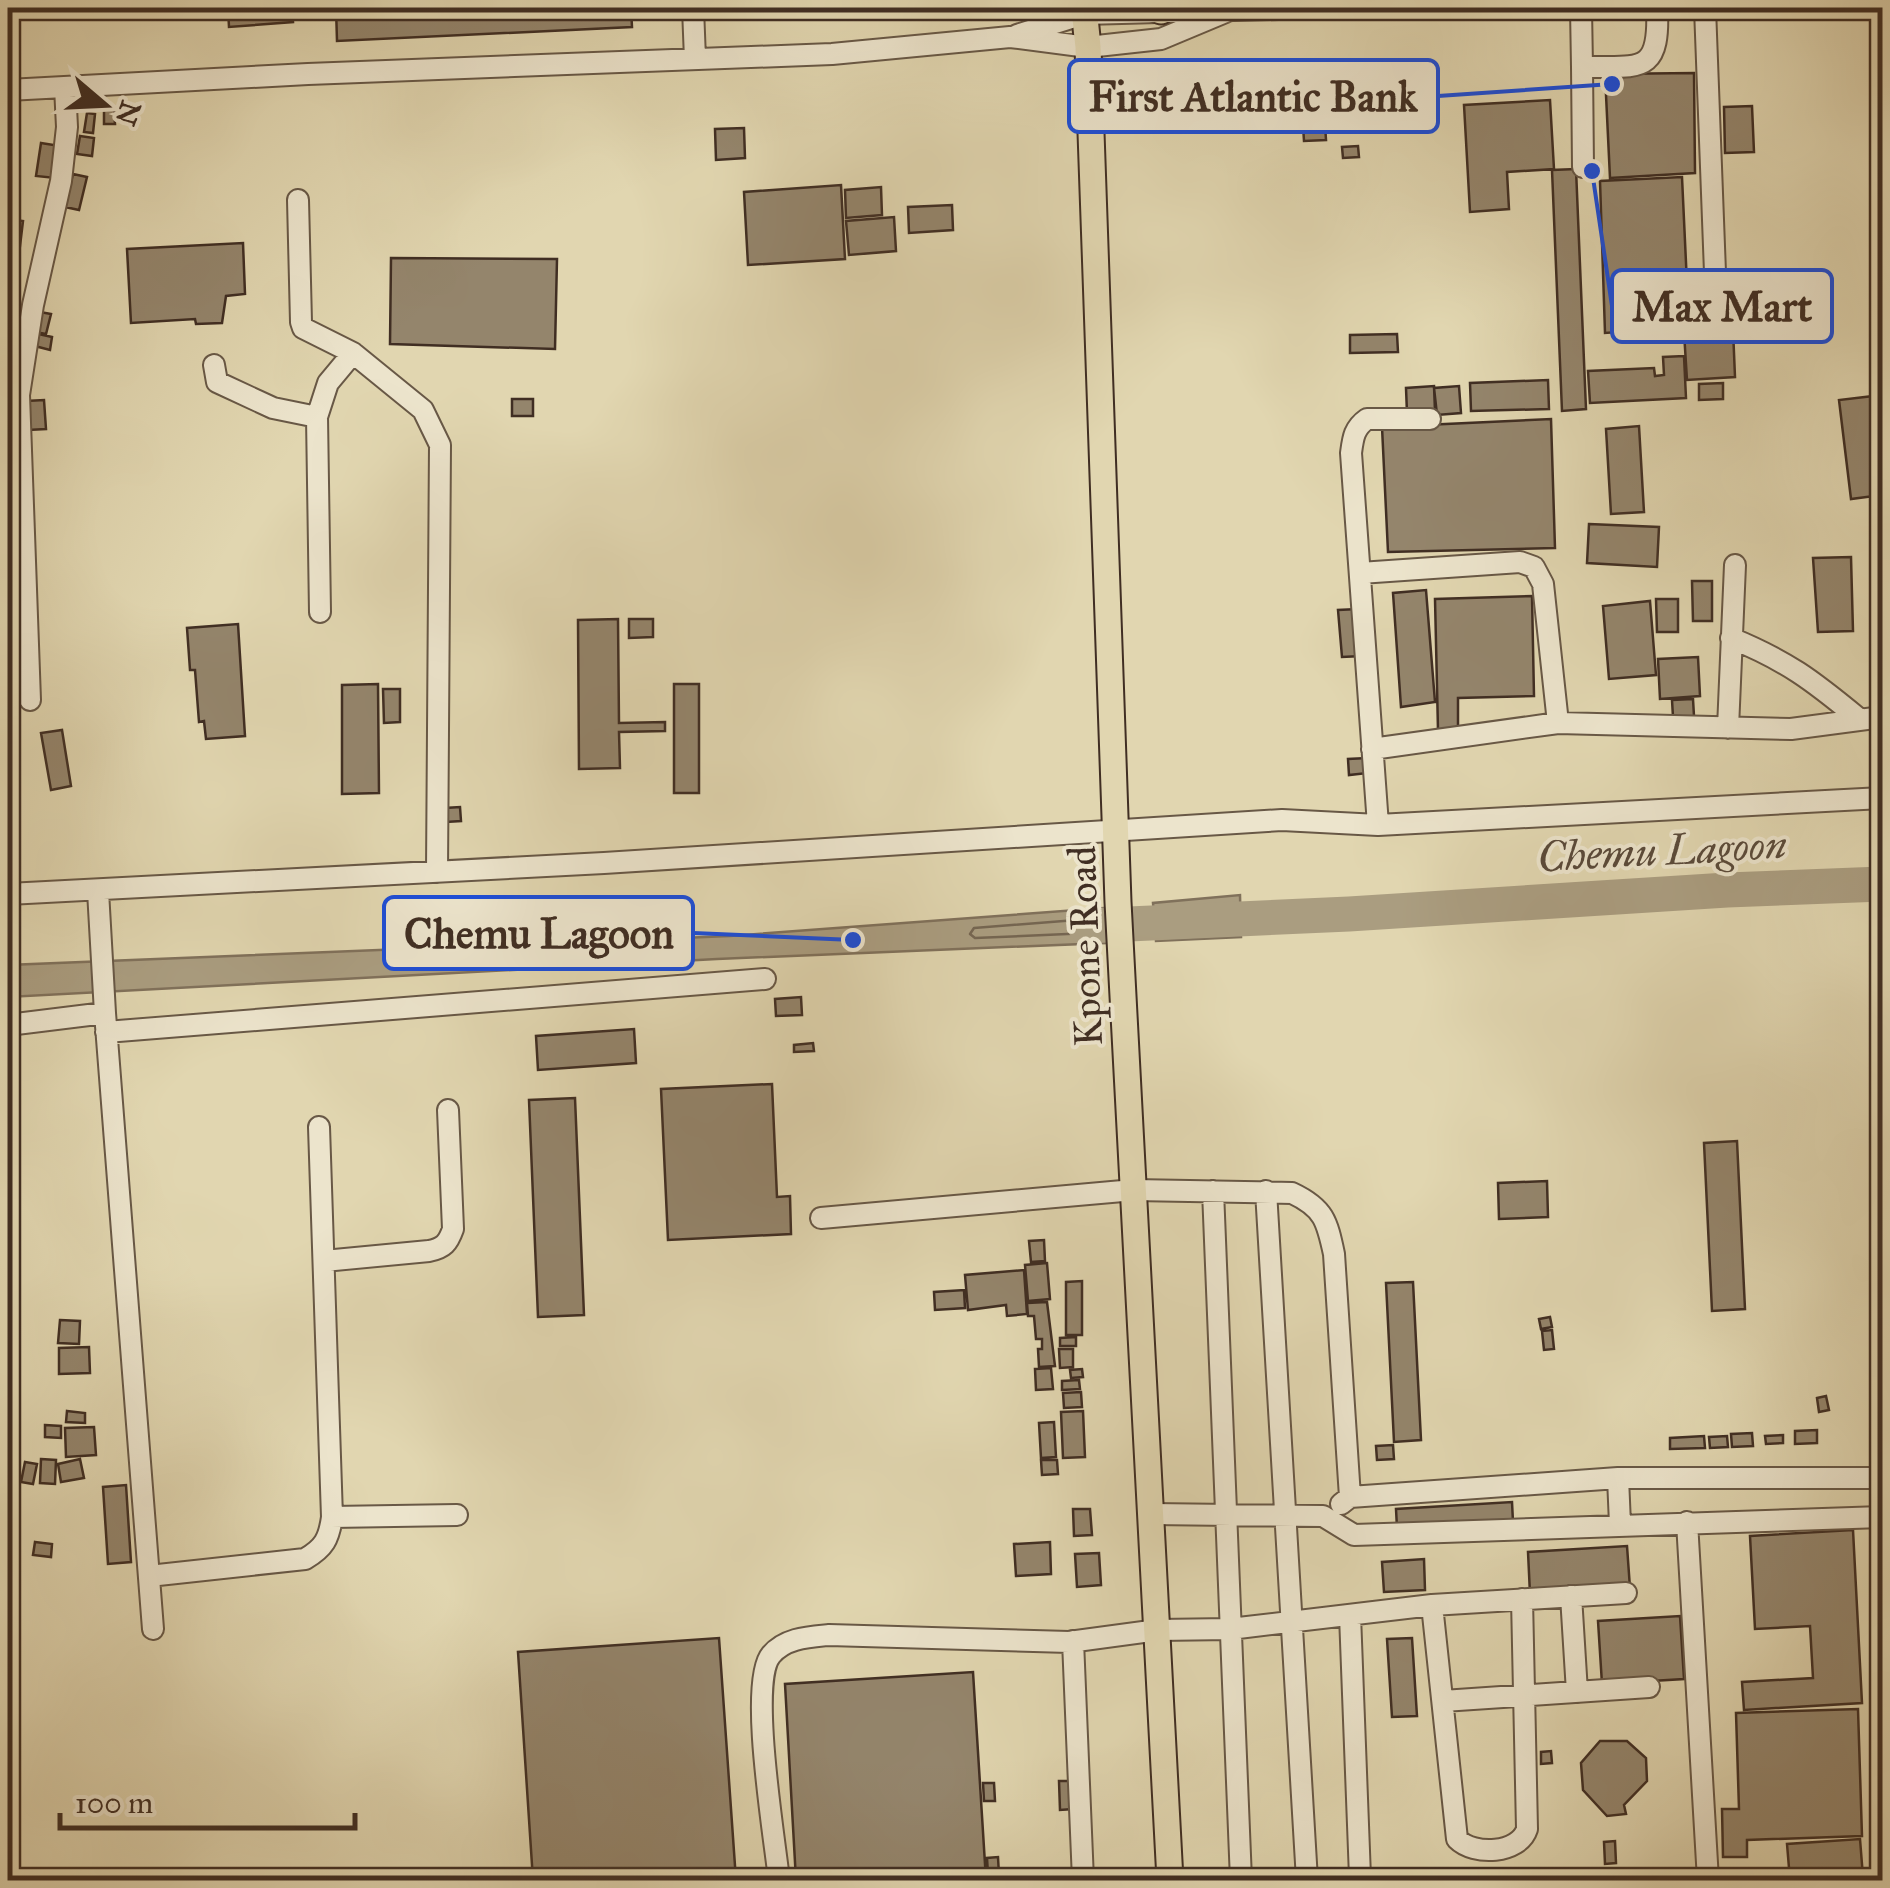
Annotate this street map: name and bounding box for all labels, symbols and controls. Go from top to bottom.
north arrow [55,55,155,155]
callout: First Atlantic Bank [1069,60,1438,132]
text: First Atlantic Bank [1088,71,1419,123]
text: N [108,96,149,130]
callout: Max Mart [1612,270,1832,342]
text: Max Mart [1632,281,1812,333]
water label: Chemu Lagoon [1536,819,1788,883]
street label: Kpone Road [1057,845,1113,1047]
callout: Chemu Lagoon [384,897,693,969]
text: Chemu Lagoon [404,908,674,960]
scale bar [60,1768,355,1830]
text: 100 m [75,1785,153,1821]

